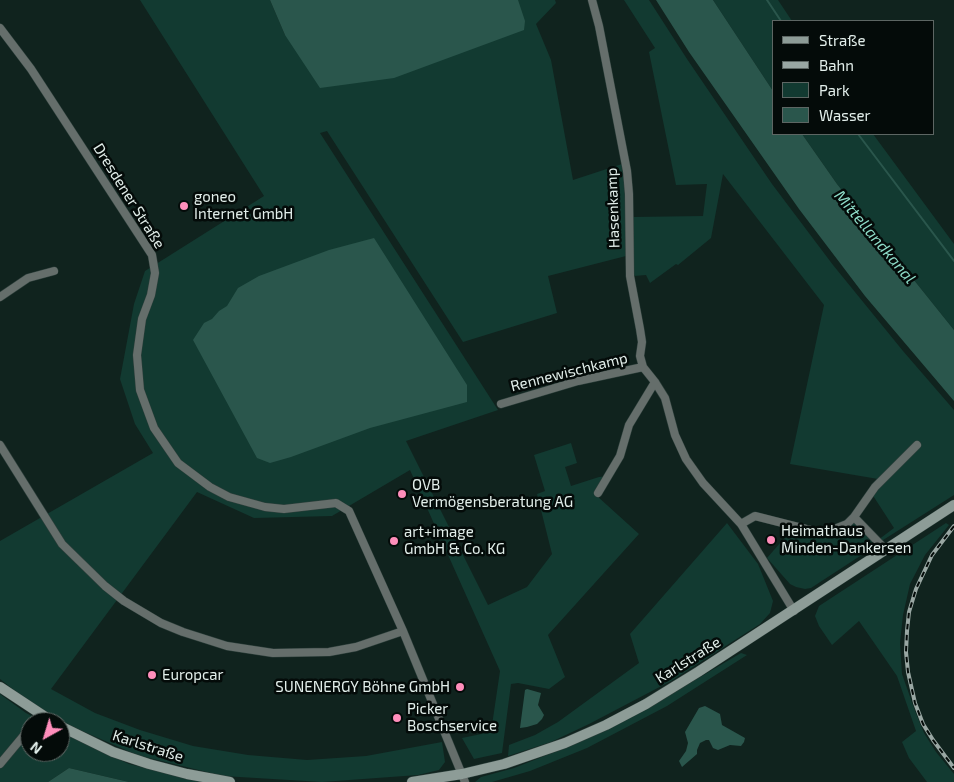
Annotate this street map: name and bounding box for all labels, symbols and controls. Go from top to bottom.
legend [772,20,934,135]
text: Straße [819,31,865,49]
text: Bahn [819,56,854,74]
text: Park [819,81,850,99]
text: Wasser [819,106,871,124]
street label: Dresdener Straße [89,140,169,252]
street label: Hasenkamp [603,168,623,248]
water label: Mittellandkanal [830,186,920,288]
place label: goneo Internet GmbH [194,188,293,223]
marker: goneo Internet GmbH [178,200,190,212]
street label: Rennewischkamp [509,349,629,395]
place label: OVB Vermögensberatung AG [412,476,573,511]
marker: OVB Vermögensberatung AG [396,488,408,500]
place label: Heimathaus Minden-Dankersen [781,522,911,557]
place label: art+image GmbH & Co. KG [404,523,505,558]
marker: Heimathaus Minden-Dankersen [765,534,777,546]
marker: art+image GmbH & Co. KG [388,535,400,547]
street label: Karlstraße [652,633,724,687]
place label: Europcar [162,666,224,684]
marker: Europcar [146,669,158,681]
place label: SUNENERGY Böhne GmbH [275,678,450,696]
marker: SUNENERGY Böhne GmbH [454,681,466,693]
place label: Picker Boschservice [407,700,497,735]
north arrow [20,712,70,762]
marker: Picker Boschservice [391,712,403,724]
street label: Karlstraße [110,726,186,766]
text: N [27,738,45,758]

